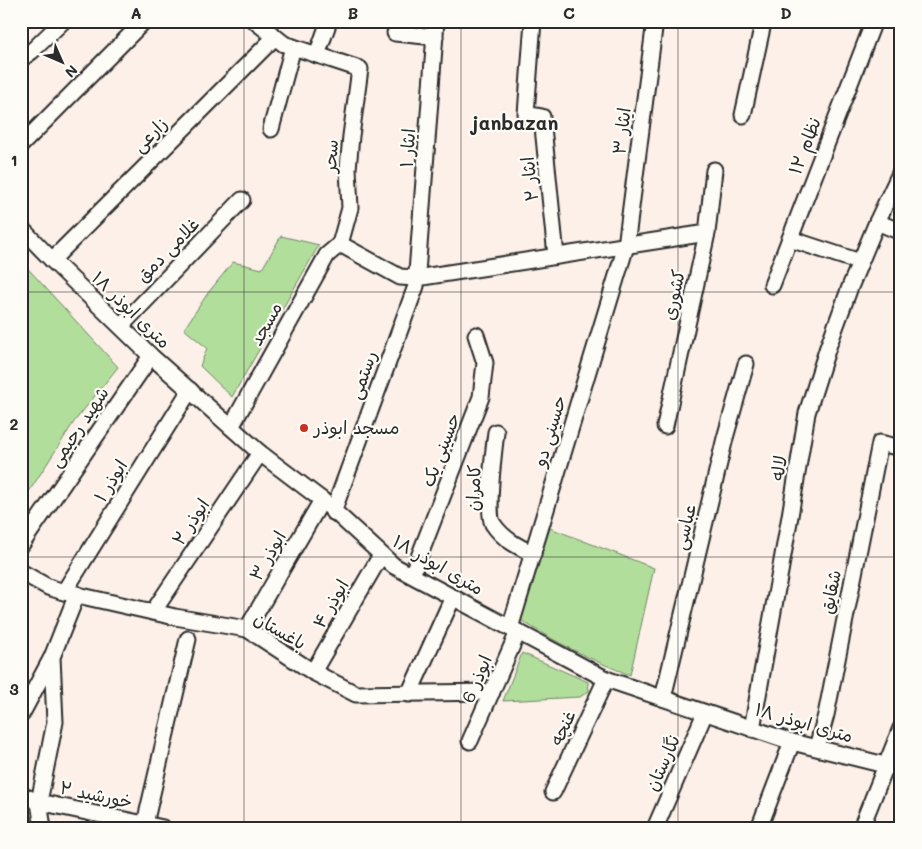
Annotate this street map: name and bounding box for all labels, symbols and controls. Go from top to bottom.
text: A [130,2,142,23]
text: B [348,2,358,23]
text: C [563,2,575,23]
text: D [780,2,792,23]
north arrow [38,38,88,88]
text: N [61,61,82,82]
street label: ایثار ۳ [606,106,636,156]
district label: janbazan [470,110,558,135]
street label: زارعی [127,112,172,157]
street label: نظام ۱۲ [782,114,829,179]
street label: ایثار ۱ [394,128,420,168]
street label: سحر [317,139,343,175]
text: 1 [10,149,18,170]
street label: ایثار ۲ [515,156,543,203]
street label: غلامی دمق [130,212,204,287]
street label: ۱۸ متری ابوذر [87,266,176,353]
street label: کشوری [656,267,690,322]
street label: مسجد [243,297,287,350]
street label: رستمی [342,347,382,402]
street label: شهید رحیمی [43,382,114,471]
street label: حسینی دو [526,392,571,471]
street label: حسینی یک [415,409,465,490]
text: 2 [10,413,19,434]
place label: مسجد ابوذر [312,415,399,439]
marker: مسجد ابوذر [298,422,310,434]
street label: لاله [764,453,792,482]
street label: ابوذر ۱ [88,455,132,506]
street label: کامران [460,464,486,512]
street label: ابوذر ۲ [166,493,214,549]
street label: عباسی [667,501,701,552]
street label: ابوذر ۳ [243,526,291,585]
street label: ۱۸ متری ابوذر [389,528,488,600]
street label: شقایق [814,568,846,616]
street label: ابوذر ۴ [307,575,354,632]
street label: باغستان [250,606,311,655]
street label: ابوذر 6 [455,651,497,706]
text: 3 [9,678,19,699]
street label: ۱۸ متری ابوذر [752,697,856,748]
street label: غنچه [543,706,582,750]
street label: نگارستان [639,731,685,794]
street label: خورشید ۲ [58,775,135,813]

